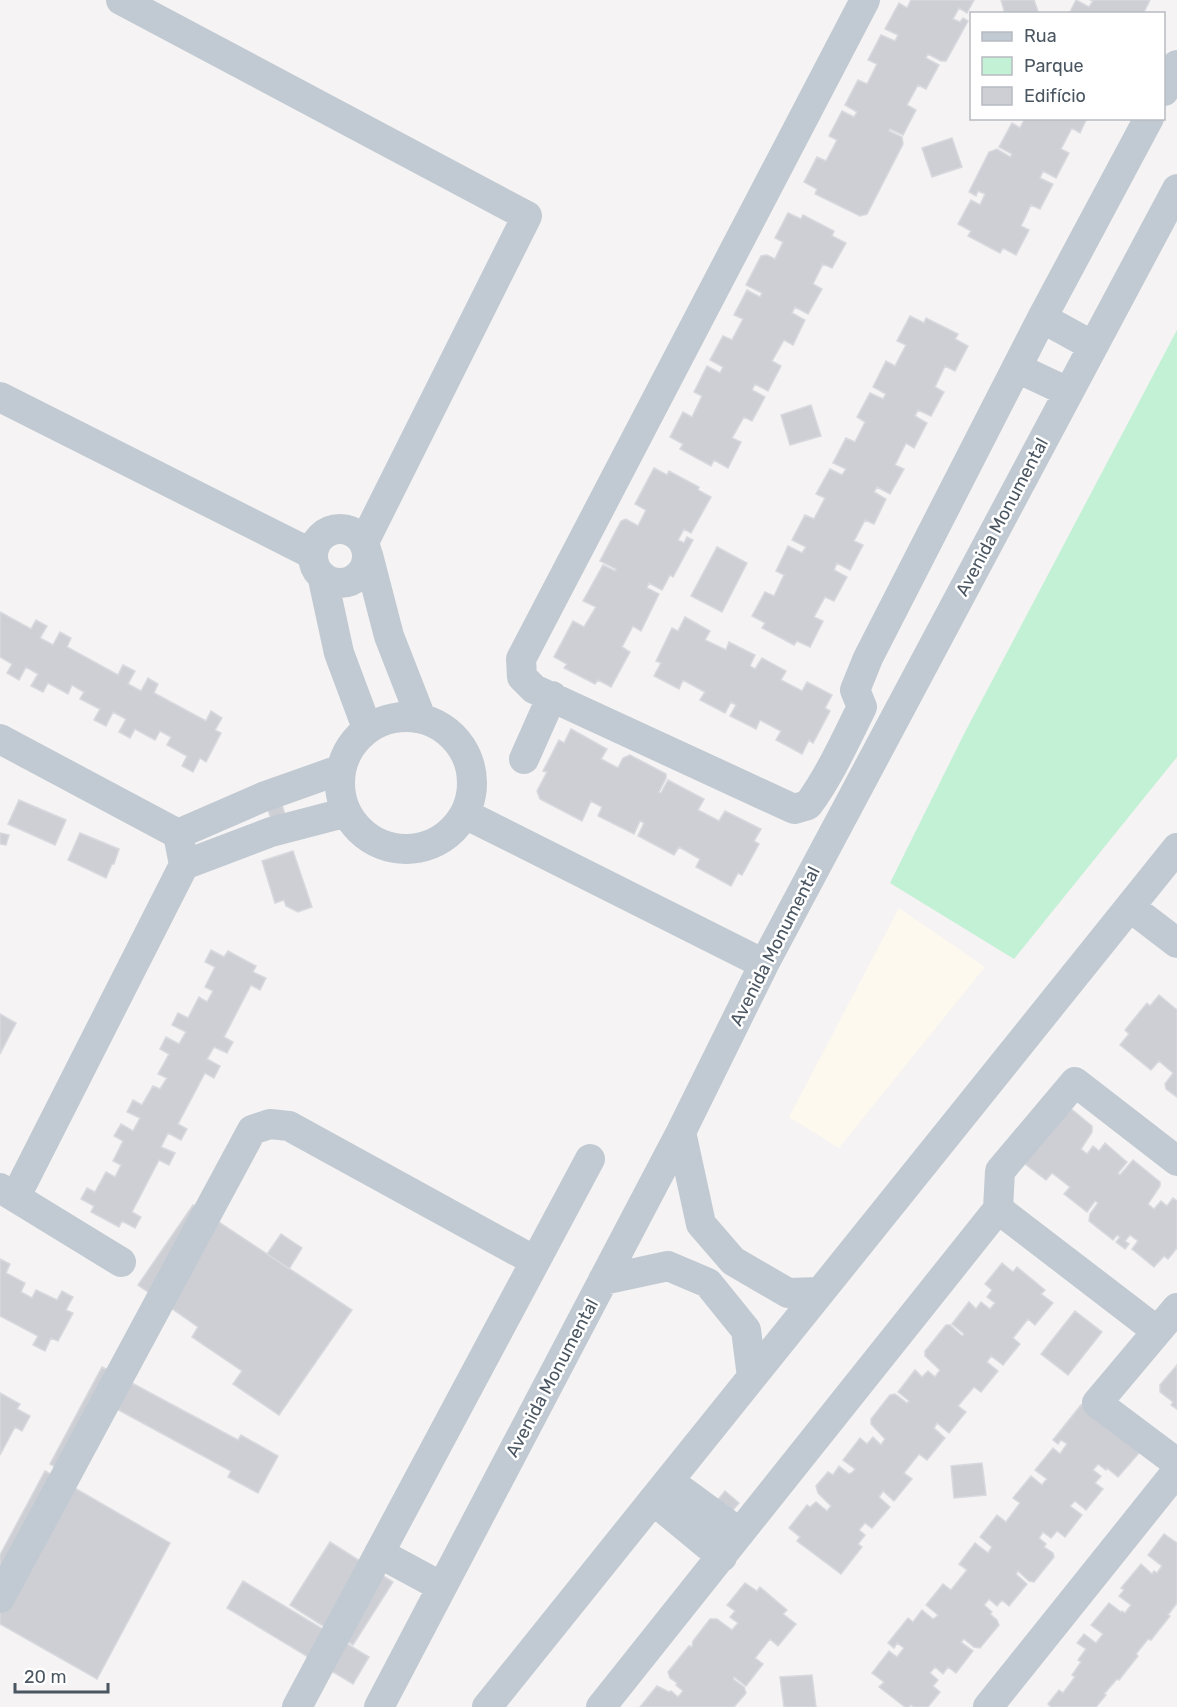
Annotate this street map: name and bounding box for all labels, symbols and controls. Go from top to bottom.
legend [970,12,1165,120]
text: Rua [1024,25,1057,47]
text: Parque [1024,55,1084,77]
text: Edifício [1024,85,1086,107]
street label: Avenida Monumental [951,434,1053,600]
street label: Avenida Monumental [725,863,825,1029]
street label: Avenida Monumental [501,1295,603,1461]
scale bar [15,1656,108,1694]
text: 20 m [24,1666,66,1688]

